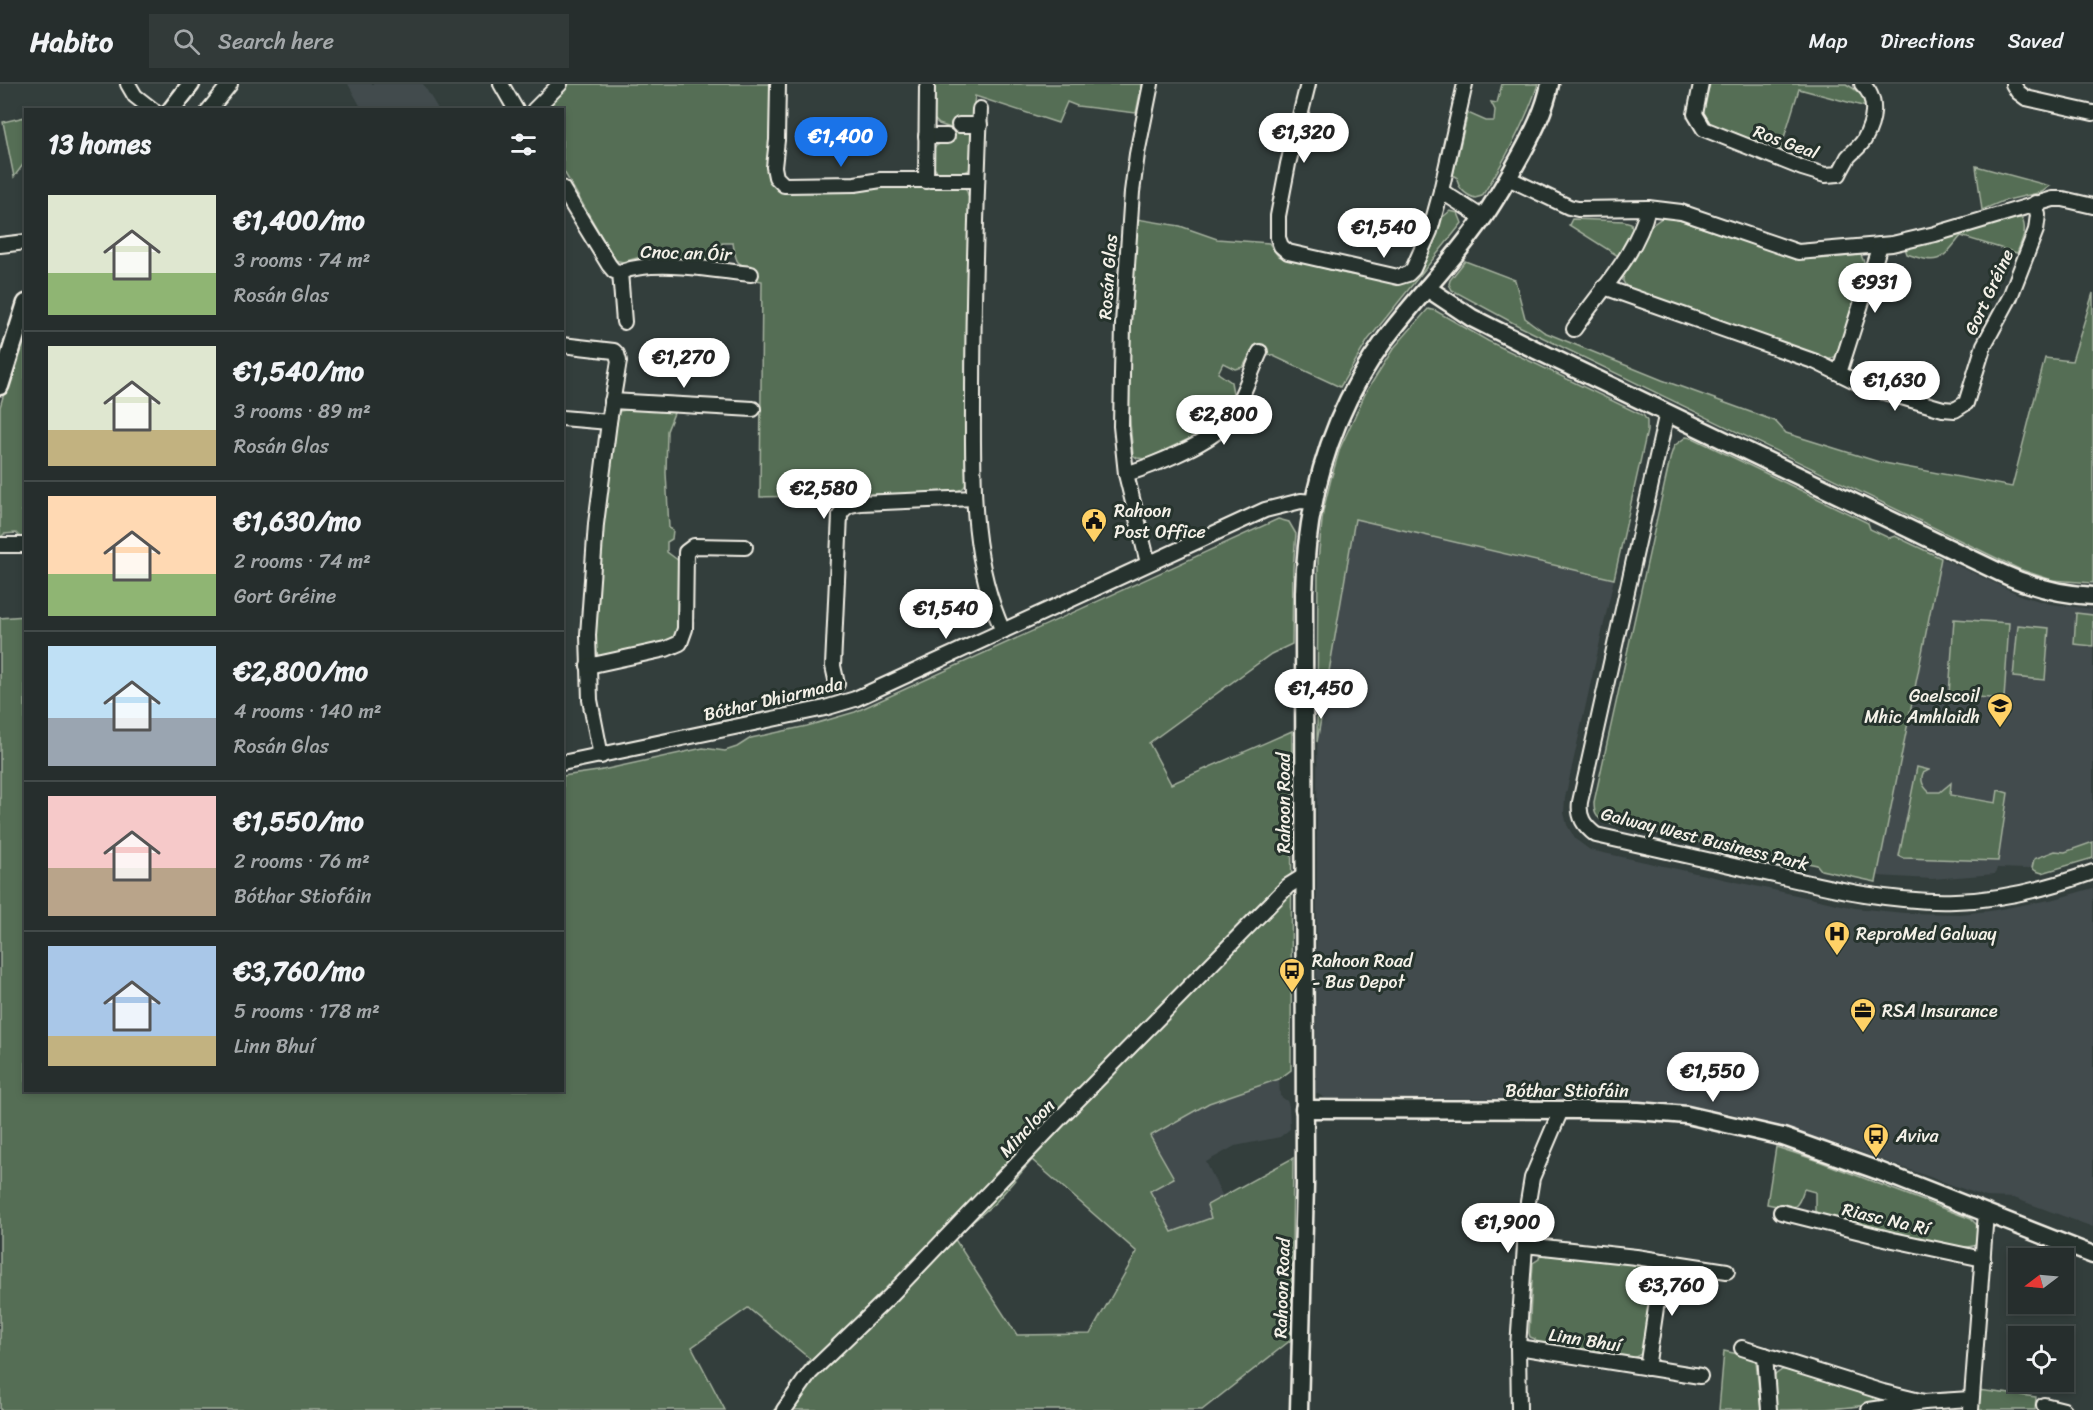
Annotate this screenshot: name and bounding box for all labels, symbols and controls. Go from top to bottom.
search box [149,14,569,68]
text: Habito [30,17,113,66]
text: Search here [218,22,334,61]
text: Map [1809,22,1847,60]
text: Directions [1880,22,1975,60]
text: Saved [2008,22,2063,60]
icon: search [170,25,203,58]
pin: €1,320 [1255,113,1353,164]
text: €1,320 [1273,115,1335,150]
street label: Ros Geal [1749,115,1824,169]
pin: €1,400 [792,117,890,168]
text: €1,400 [808,119,874,154]
text: 13 homes [48,121,151,167]
icon: filters [507,128,540,161]
text: €1,400/mo [234,197,365,243]
pin: €1,540 [1335,208,1433,259]
text: €1,540 [1352,210,1416,245]
icon: home [96,219,168,291]
street label: Rosán Glas [1089,233,1127,321]
street label: Cnoc an Óir [640,235,734,271]
text: 3 rooms · 74 m² [234,243,370,278]
street label: Gort Gréine [1955,244,2023,340]
pin: €931 [1839,263,1911,314]
text: €931 [1852,265,1898,300]
text: Rosán Glas [234,278,329,313]
pin: €1,270 [635,338,733,389]
text: €1,270 [653,340,715,375]
text: €1,540/mo [234,348,364,394]
pin: €1,630 [1846,361,1944,412]
text: €1,630 [1864,363,1926,398]
icon: home [96,370,168,442]
text: 3 rooms · 89 m² [234,394,371,429]
pin: €2,800 [1175,395,1273,446]
text: €2,800 [1190,397,1258,432]
text: Rosán Glas [234,429,329,464]
pin: €2,580 [775,469,873,520]
text: €2,580 [790,471,858,506]
place label: Rahoon Post Office [1114,495,1206,548]
text: €1,630/mo [234,498,361,544]
public building icon: Rahoon Post Office [1079,506,1109,544]
icon: home [96,520,168,592]
text: 2 rooms · 74 m² [234,544,371,579]
text: Gort Gréine [234,579,336,614]
pin: €1,540 [897,589,995,640]
text: €1,540 [914,591,978,626]
text: €2,800/mo [234,648,368,694]
street label: Bóthar Dhiarmada [700,667,847,731]
pin: €1,450 [1272,669,1370,720]
icon: home [96,670,168,742]
text: €1,450 [1289,671,1353,706]
place label: Gaelscoil Mhic Amhlaidh [1864,680,1981,733]
school or university icon: Gaelscoil Mhic Amhlaidh [1985,691,2015,729]
text: 4 rooms · 140 m² [234,694,382,729]
text: Rosán Glas [234,729,329,764]
street label: Rahoon Road [1268,751,1300,853]
text: €1,550/mo [234,798,364,844]
street label: Galway West Business Park [1598,798,1813,880]
icon: home [96,820,168,892]
text: 2 rooms · 76 m² [234,844,370,879]
text: Bóthar Stiofáin [234,879,371,914]
place label: ReproMed Galway [1856,918,1997,950]
hospital icon: ReproMed Galway [1822,919,1852,957]
place label: Rahoon Road - Bus Depot [1312,945,1414,998]
text: €3,760/mo [234,948,365,994]
bus stop icon: Rahoon Road - Bus Depot [1277,956,1307,994]
icon: home [96,970,168,1042]
text: 5 rooms · 178 m² [234,994,380,1029]
place label: RSA Insurance [1882,995,1998,1027]
office icon: RSA Insurance [1848,996,1878,1034]
text: Linn Bhuí [234,1029,315,1064]
pin: €1,550 [1664,1052,1762,1103]
text: €1,550 [1681,1054,1745,1089]
street label: Bóthar Stiofáin [1505,1075,1629,1107]
street label: Mincloon [991,1091,1063,1165]
place label: Aviva [1895,1120,1940,1152]
bus stop icon: Aviva [1861,1121,1891,1159]
street label: Riasc Na Rí [1839,1193,1935,1245]
pin: €1,900 [1459,1203,1557,1254]
text: €1,900 [1476,1205,1540,1240]
street label: Rahoon Road [1264,1236,1300,1339]
north arrow [2008,1248,2074,1314]
map controls [2008,1248,2074,1392]
pin: €3,760 [1623,1266,1721,1317]
text: €3,760 [1639,1268,1705,1303]
street label: Linn Bhuí [1546,1318,1626,1362]
button: locate [2008,1326,2074,1392]

